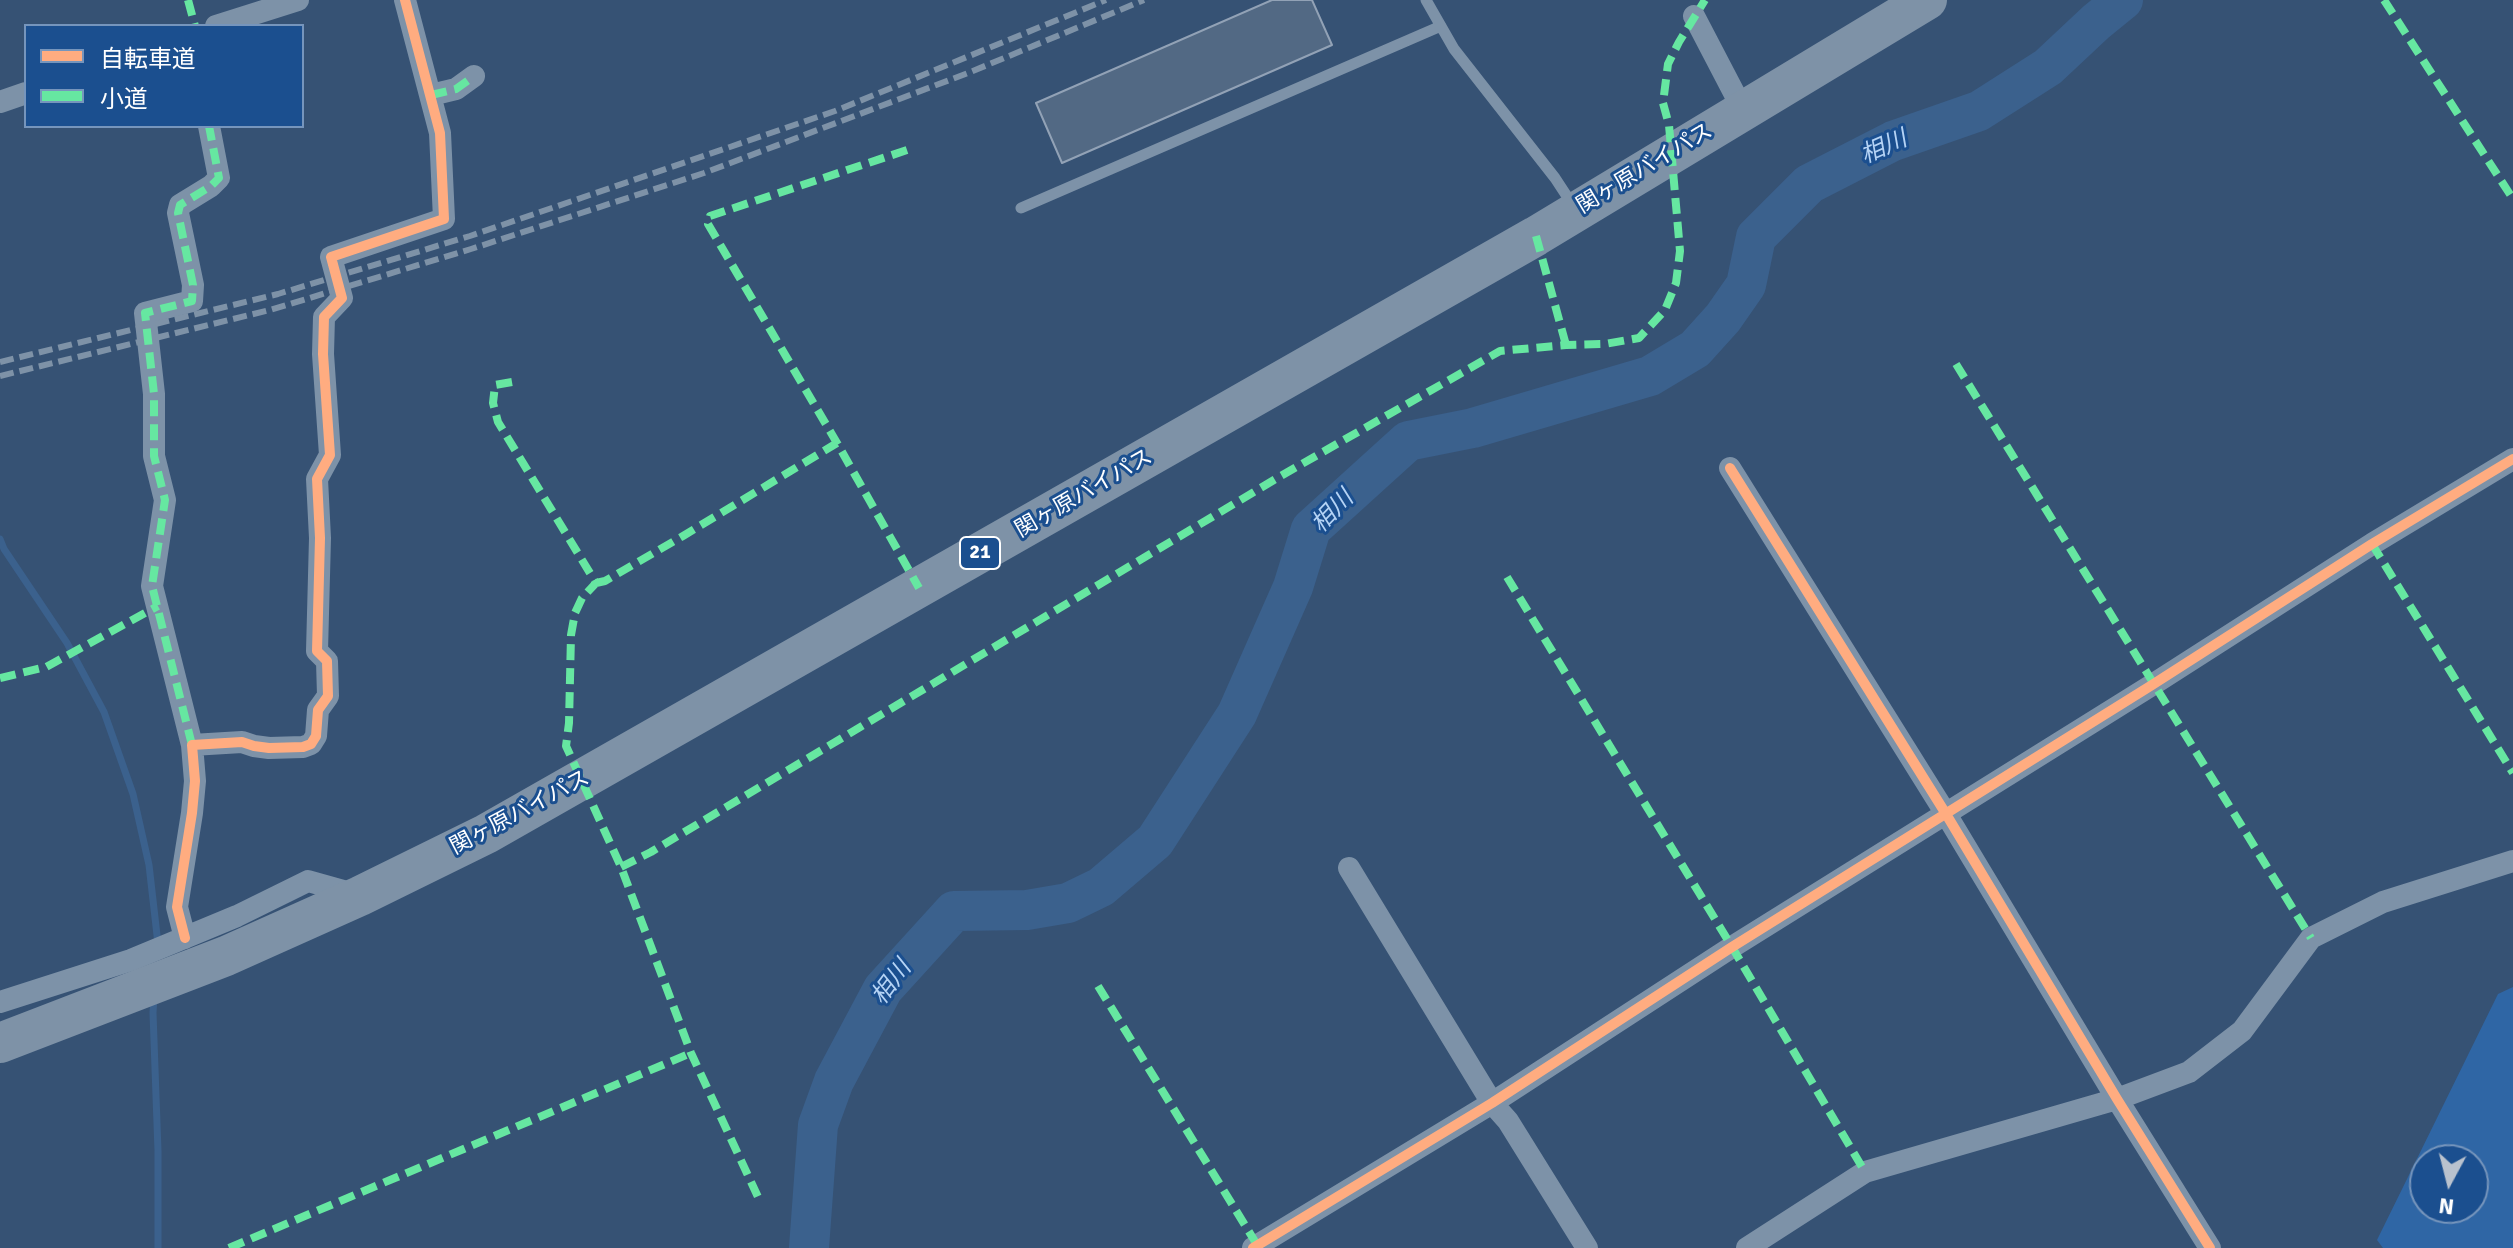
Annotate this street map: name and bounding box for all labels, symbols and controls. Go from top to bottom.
legend [24,24,304,128]
text: 自転車道 [100,44,196,74]
text: 小道 [100,84,148,114]
street label: 関ヶ原バイパス [1572,118,1718,220]
water label: 相川 [1856,125,1912,171]
street label: 関ヶ原バイパス [1011,444,1157,544]
water label: 相川 [1306,485,1360,539]
road number: 21 [960,537,1000,569]
street label: 関ヶ原バイパス [446,765,594,861]
water label: 相川 [866,955,918,1011]
north arrow [2409,1144,2489,1224]
text: N [2437,1192,2456,1221]

